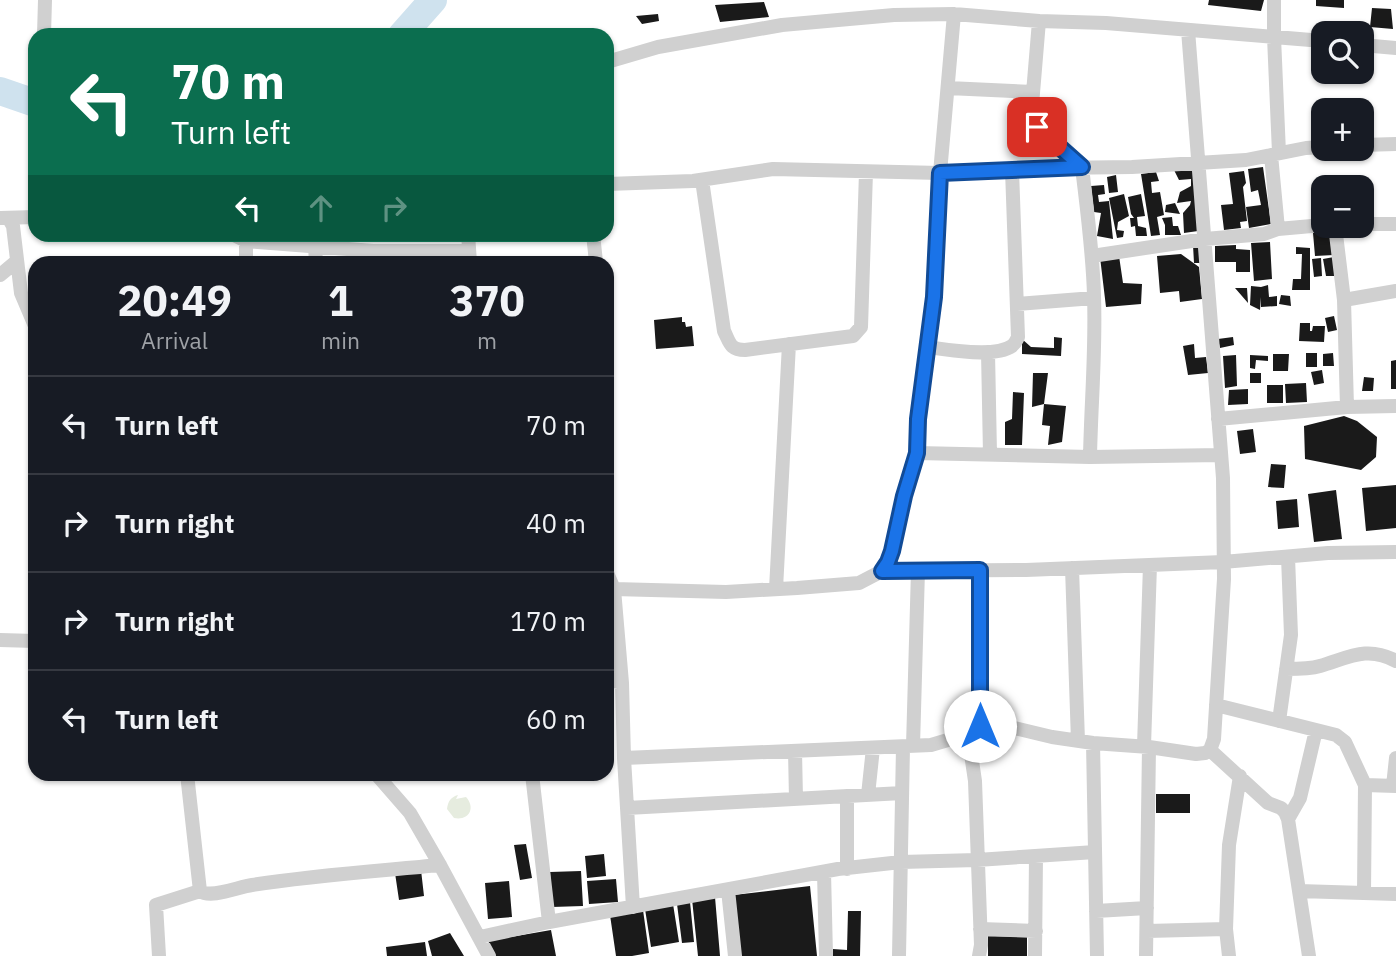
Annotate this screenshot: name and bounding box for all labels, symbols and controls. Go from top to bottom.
map controls [1311,21,1374,238]
button: search [1311,21,1374,84]
text: 70 m [171,49,285,112]
icon: left [56,56,147,147]
pin [1007,97,1067,157]
button: + [1311,98,1374,161]
icon: arrive [1018,108,1056,146]
text: Turn left [171,111,291,153]
button: − [1311,175,1374,238]
icon: left [229,189,267,227]
icon: ahead [302,189,340,227]
icon: right [375,189,413,227]
text: 20:49 [117,273,232,328]
text: 1 [328,273,353,328]
text: 370 [449,273,525,328]
text: Arrival [141,325,208,355]
text: min [321,325,360,355]
text: m [477,325,497,355]
icon: left [56,406,94,444]
text: Turn left [115,408,218,442]
text: 70 m [526,408,586,442]
icon: right [56,504,94,542]
text: Turn right [115,506,234,540]
text: 40 m [526,506,586,540]
icon: right [56,602,94,640]
text: Turn right [115,604,234,638]
text: 170 m [510,604,586,638]
position arrow [943,689,1017,763]
icon: left [56,700,94,738]
text: Turn left [115,702,218,736]
text: 60 m [526,702,586,736]

